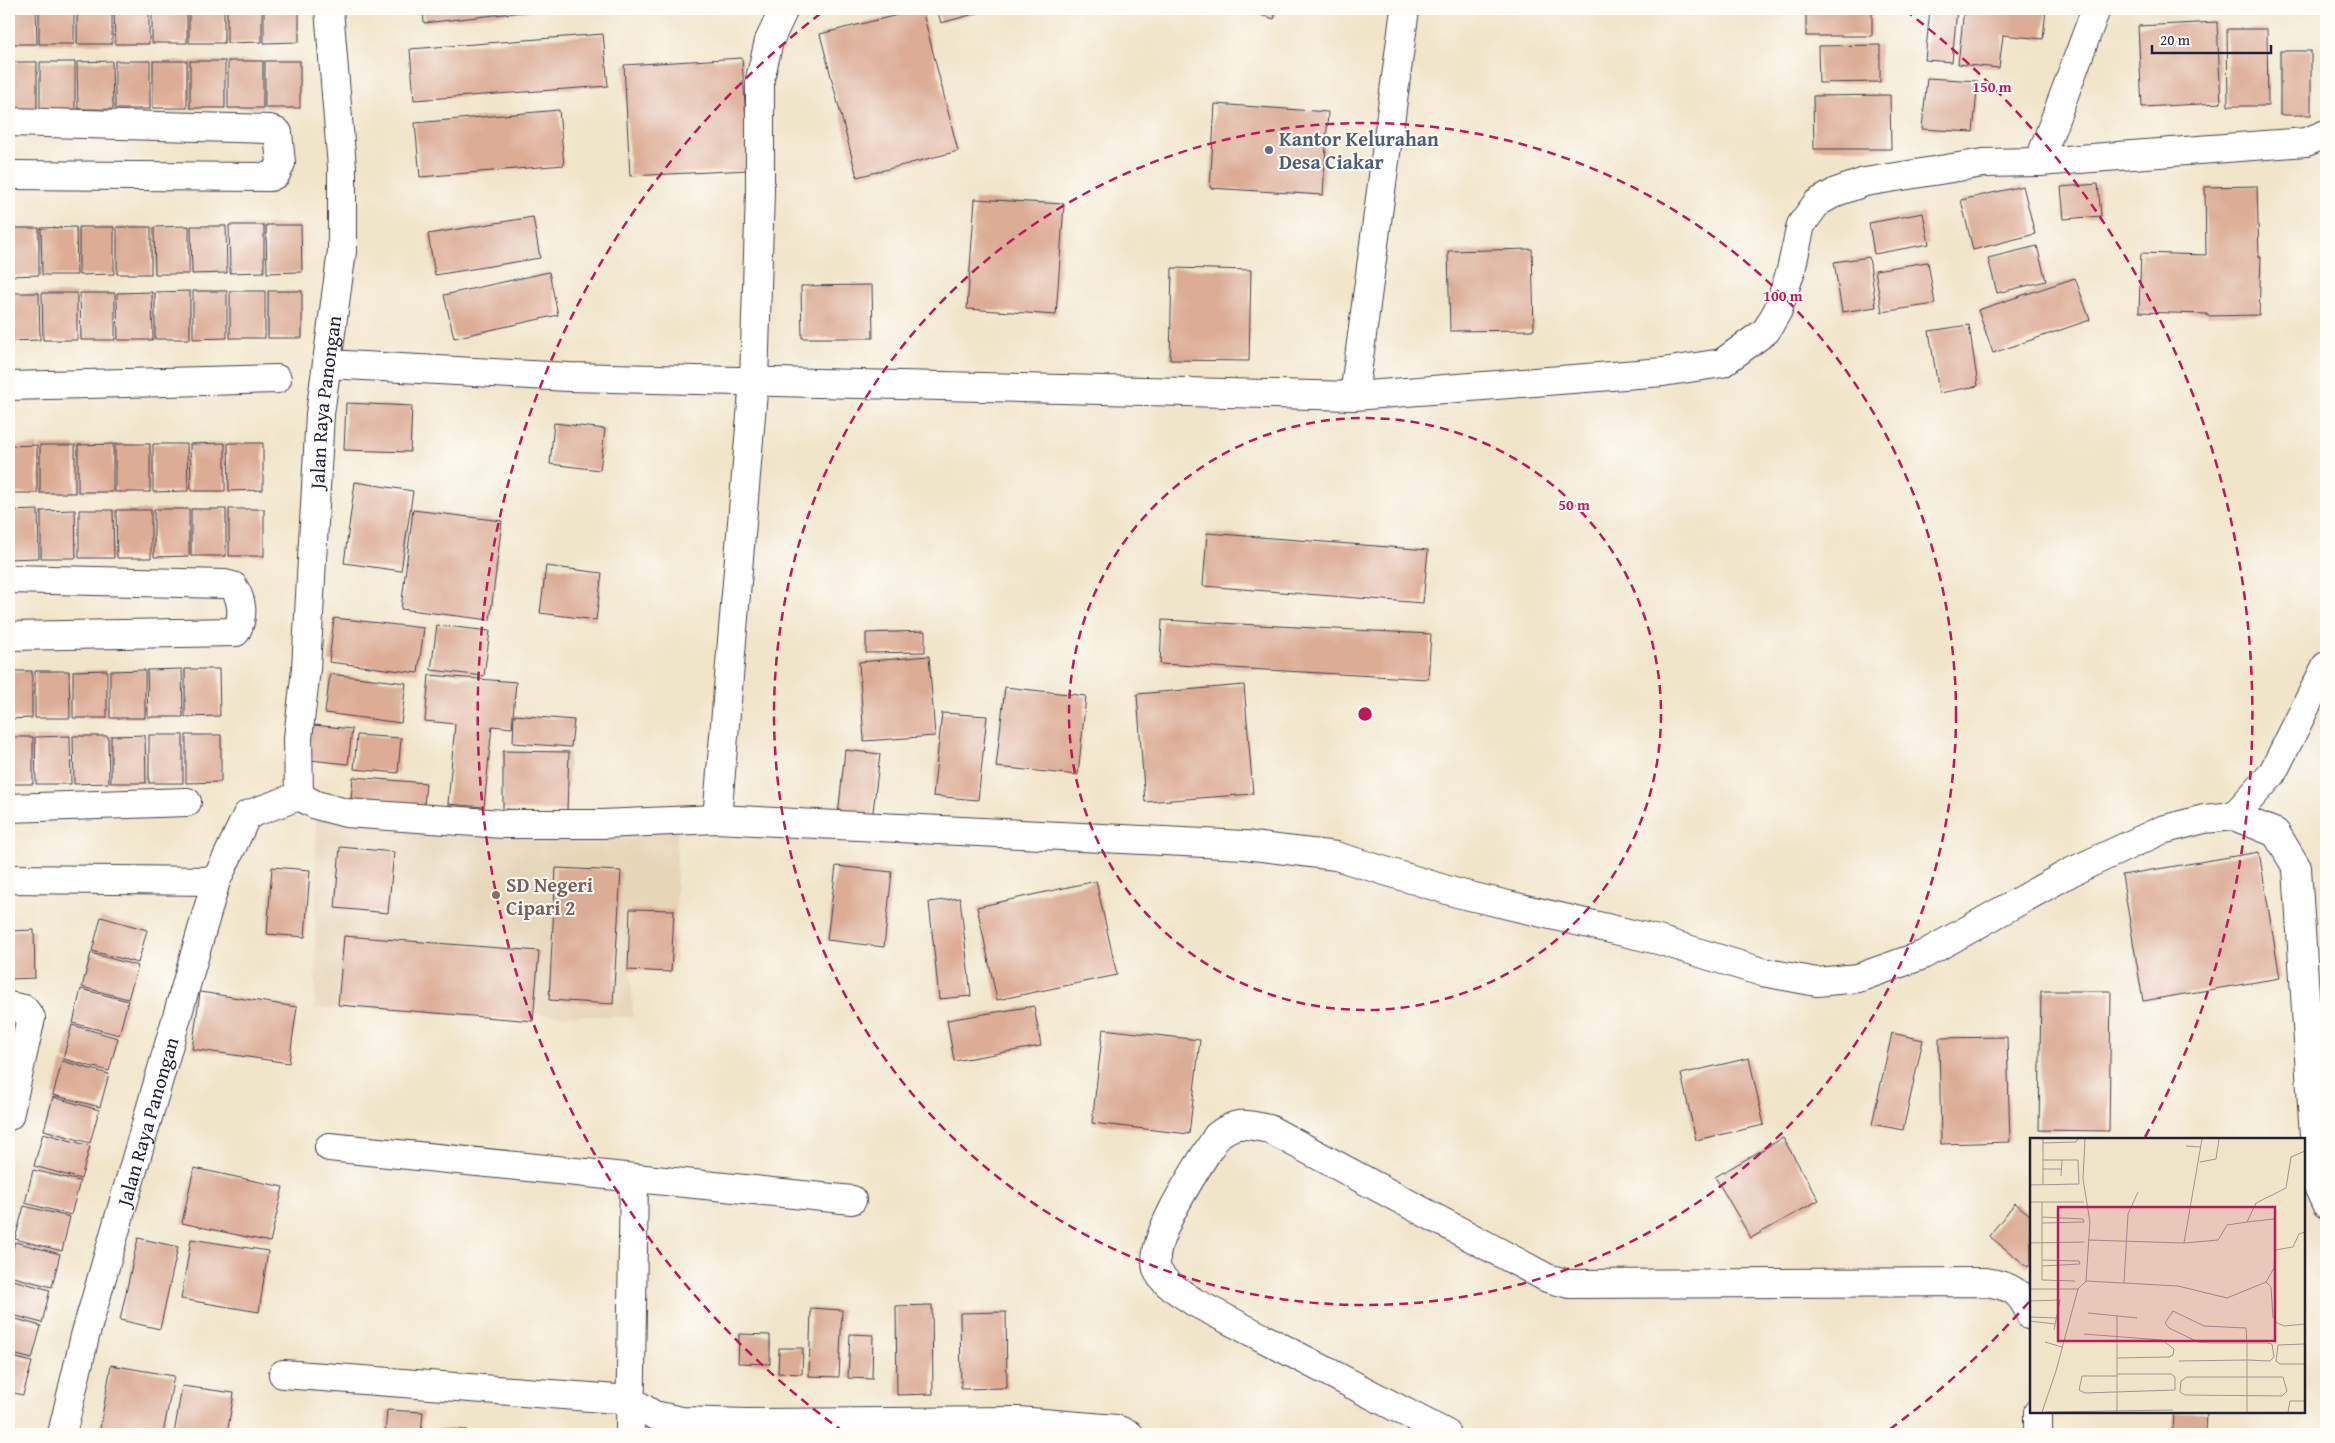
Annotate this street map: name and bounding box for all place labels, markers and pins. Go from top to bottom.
place label: Kantor Kelurahan Desa Ciakar [1279,124,1439,176]
marker: Kantor Kelurahan Desa Ciakar [1263,144,1275,156]
centre of rings [1356,705,1374,723]
place label: SD Negeri Cipari 2 [506,870,593,922]
marker: SD Negeri Cipari 2 [490,889,502,901]

